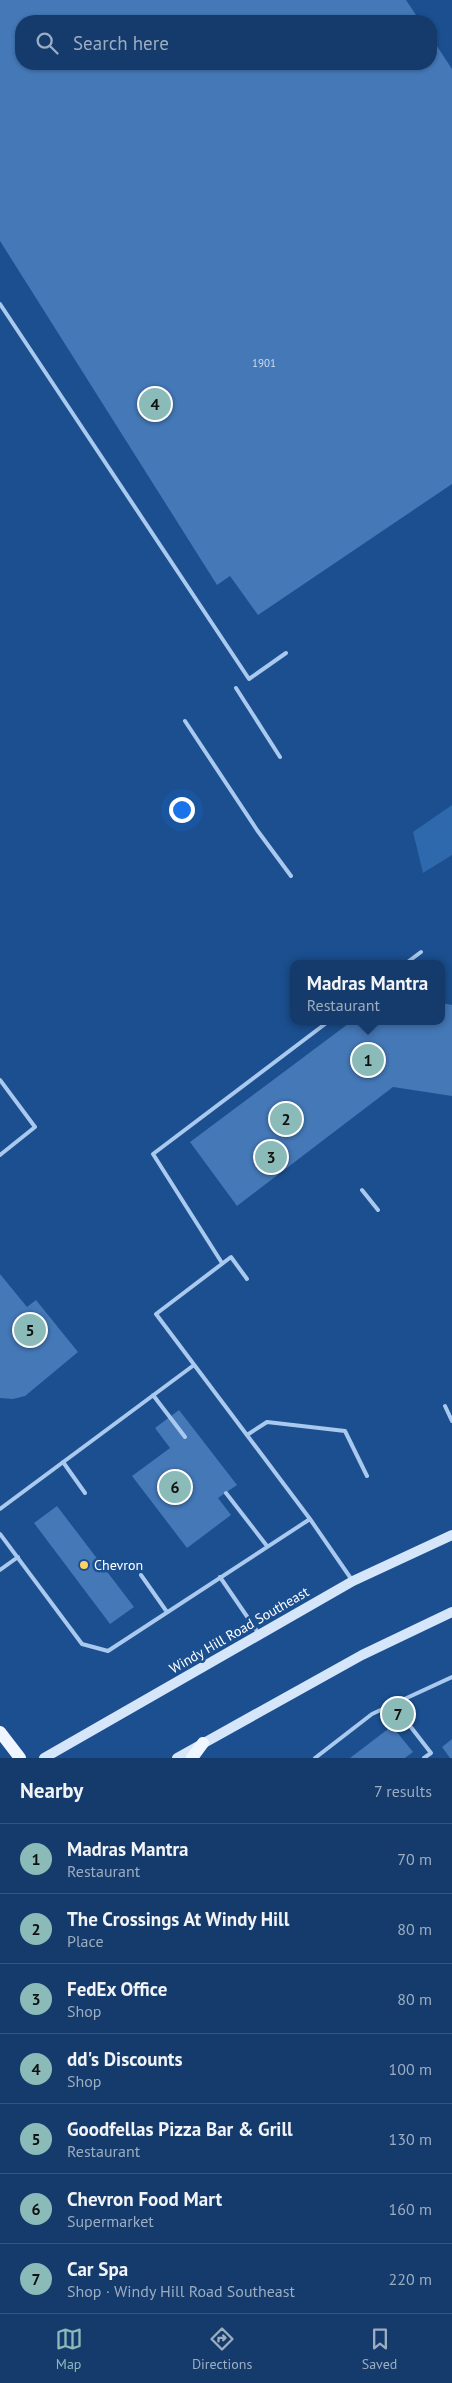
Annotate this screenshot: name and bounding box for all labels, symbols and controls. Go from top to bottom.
search box [15,15,437,70]
icon: search [33,29,61,57]
text: Search here [73,31,169,55]
house number: 1901 [252,356,276,370]
pin: 4 [139,385,171,423]
your location [169,797,195,823]
popup [290,960,445,1025]
text: Madras Mantra [307,971,428,995]
text: Restaurant [307,995,380,1015]
pin: 1 [352,1041,384,1079]
pin: 2 [270,1100,302,1138]
pin: 3 [255,1138,287,1176]
pin: 5 [14,1311,46,1349]
pin: 6 [159,1468,191,1506]
place label: Chevron [94,1556,143,1574]
marker: Chevron [78,1559,90,1571]
street label: Windy Hill Road Southeast [166,1582,312,1677]
pin: 7 [382,1695,414,1733]
text: Nearby [20,1777,83,1804]
text: 7 results [374,1781,432,1801]
text: Madras Mantra [67,1837,189,1861]
text: 1 [31,1849,41,1869]
text: 70 m [397,1849,432,1869]
text: Restaurant [67,1861,140,1881]
text: The Crossings At Windy Hill [67,1907,289,1931]
text: 2 [31,1919,41,1939]
text: 80 m [397,1919,432,1939]
text: Place [67,1931,104,1951]
text: FedEx Office [67,1977,167,2001]
text: 3 [31,1989,41,2009]
text: 80 m [397,1989,432,2009]
text: Shop [67,2001,101,2021]
text: dd's Discounts [67,2047,183,2071]
text: 4 [31,2059,41,2079]
text: 100 m [389,2059,432,2079]
text: Shop [67,2071,101,2091]
text: Goodfellas Pizza Bar & Grill [67,2117,293,2141]
text: 5 [31,2129,41,2149]
text: 130 m [389,2129,432,2149]
text: Restaurant [67,2141,140,2161]
text: Chevron Food Mart [67,2187,222,2211]
text: 6 [31,2199,41,2219]
text: 160 m [389,2199,432,2219]
text: Supermarket [67,2211,154,2231]
text: Car Spa [67,2257,128,2281]
text: 7 [31,2269,41,2289]
text: 220 m [389,2269,432,2289]
text: Shop · Windy Hill Road Southeast [67,2281,295,2301]
tab: Map [55,2325,83,2373]
tab: Directions [192,2325,252,2373]
tab: Saved [362,2325,397,2373]

